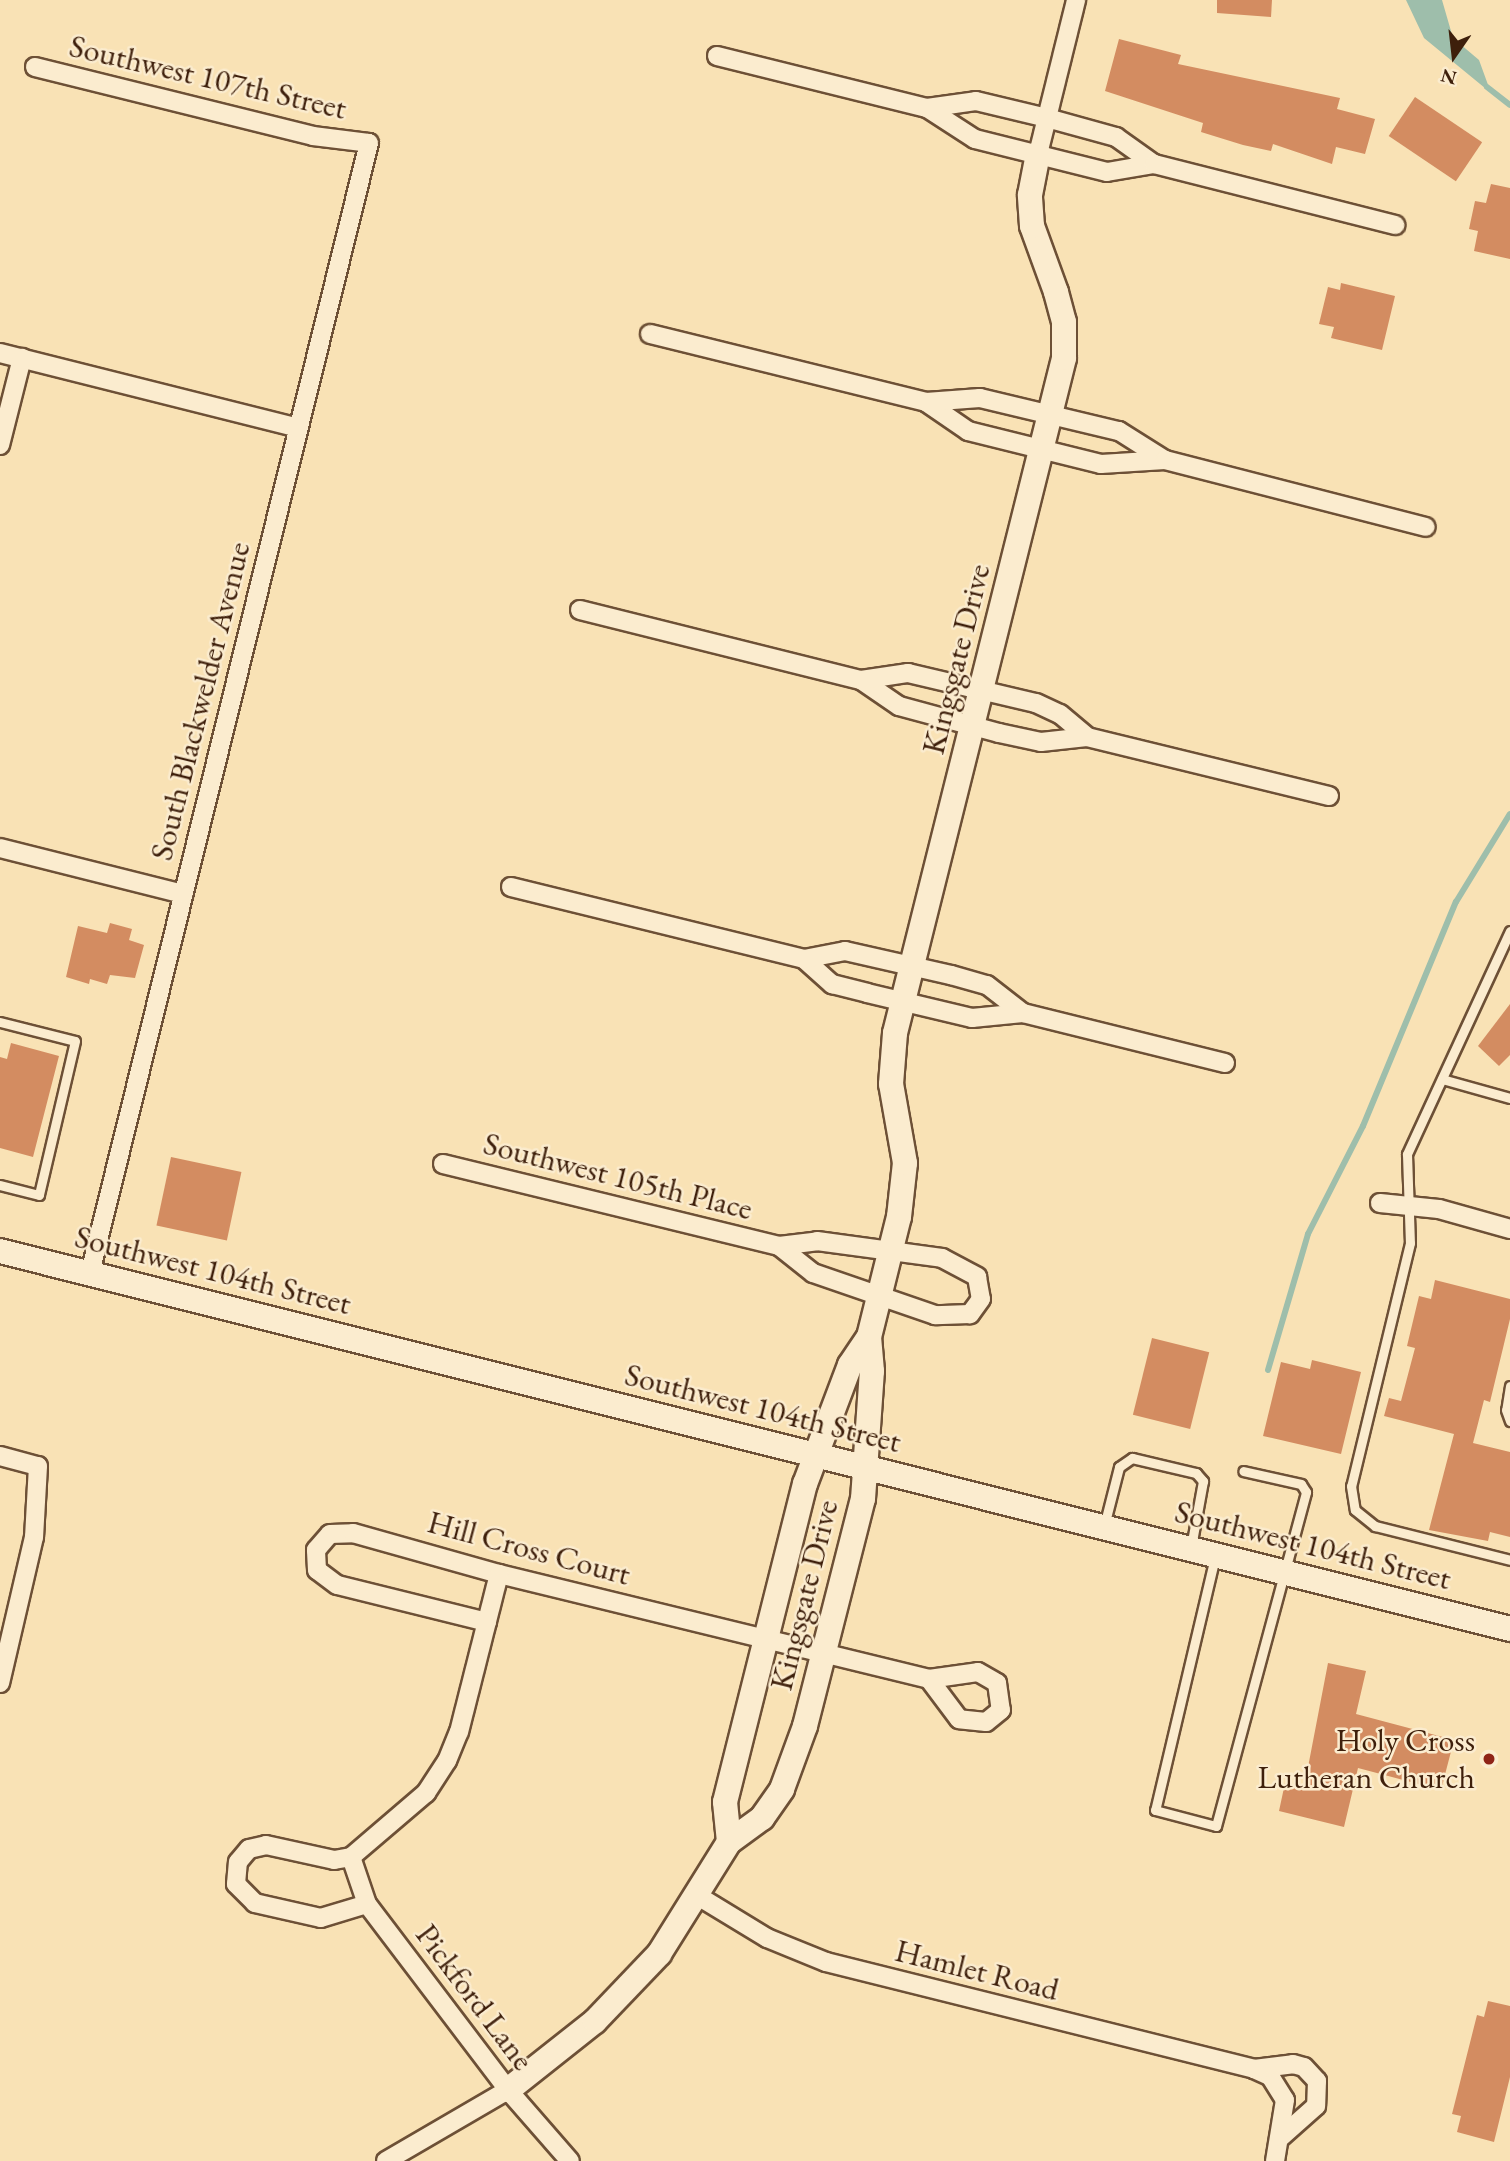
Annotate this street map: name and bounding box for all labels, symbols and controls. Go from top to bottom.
north arrow [1419,21,1489,91]
street label: Southwest 107th Street [66,26,350,128]
text: N [1438,63,1459,91]
street label: South Blackwelder Avenue [142,538,258,864]
street label: Kingsgate Drive [914,560,998,758]
street label: Southwest 105th Place [480,1124,756,1228]
street label: Southwest 104th Street [71,1217,355,1323]
street label: Southwest 104th Street [621,1355,905,1461]
street label: Southwest 104th Street [1171,1492,1455,1598]
street label: Kingsgate Drive [762,1496,846,1694]
street label: Hill Cross Court [424,1503,634,1593]
place label: Holy Cross Lutheran Church [1257,1722,1475,1797]
marker: Holy Cross Lutheran Church [1481,1751,1497,1767]
street label: Pickford Lane [408,1916,542,2078]
street label: Hamlet Road [891,1931,1063,2009]

